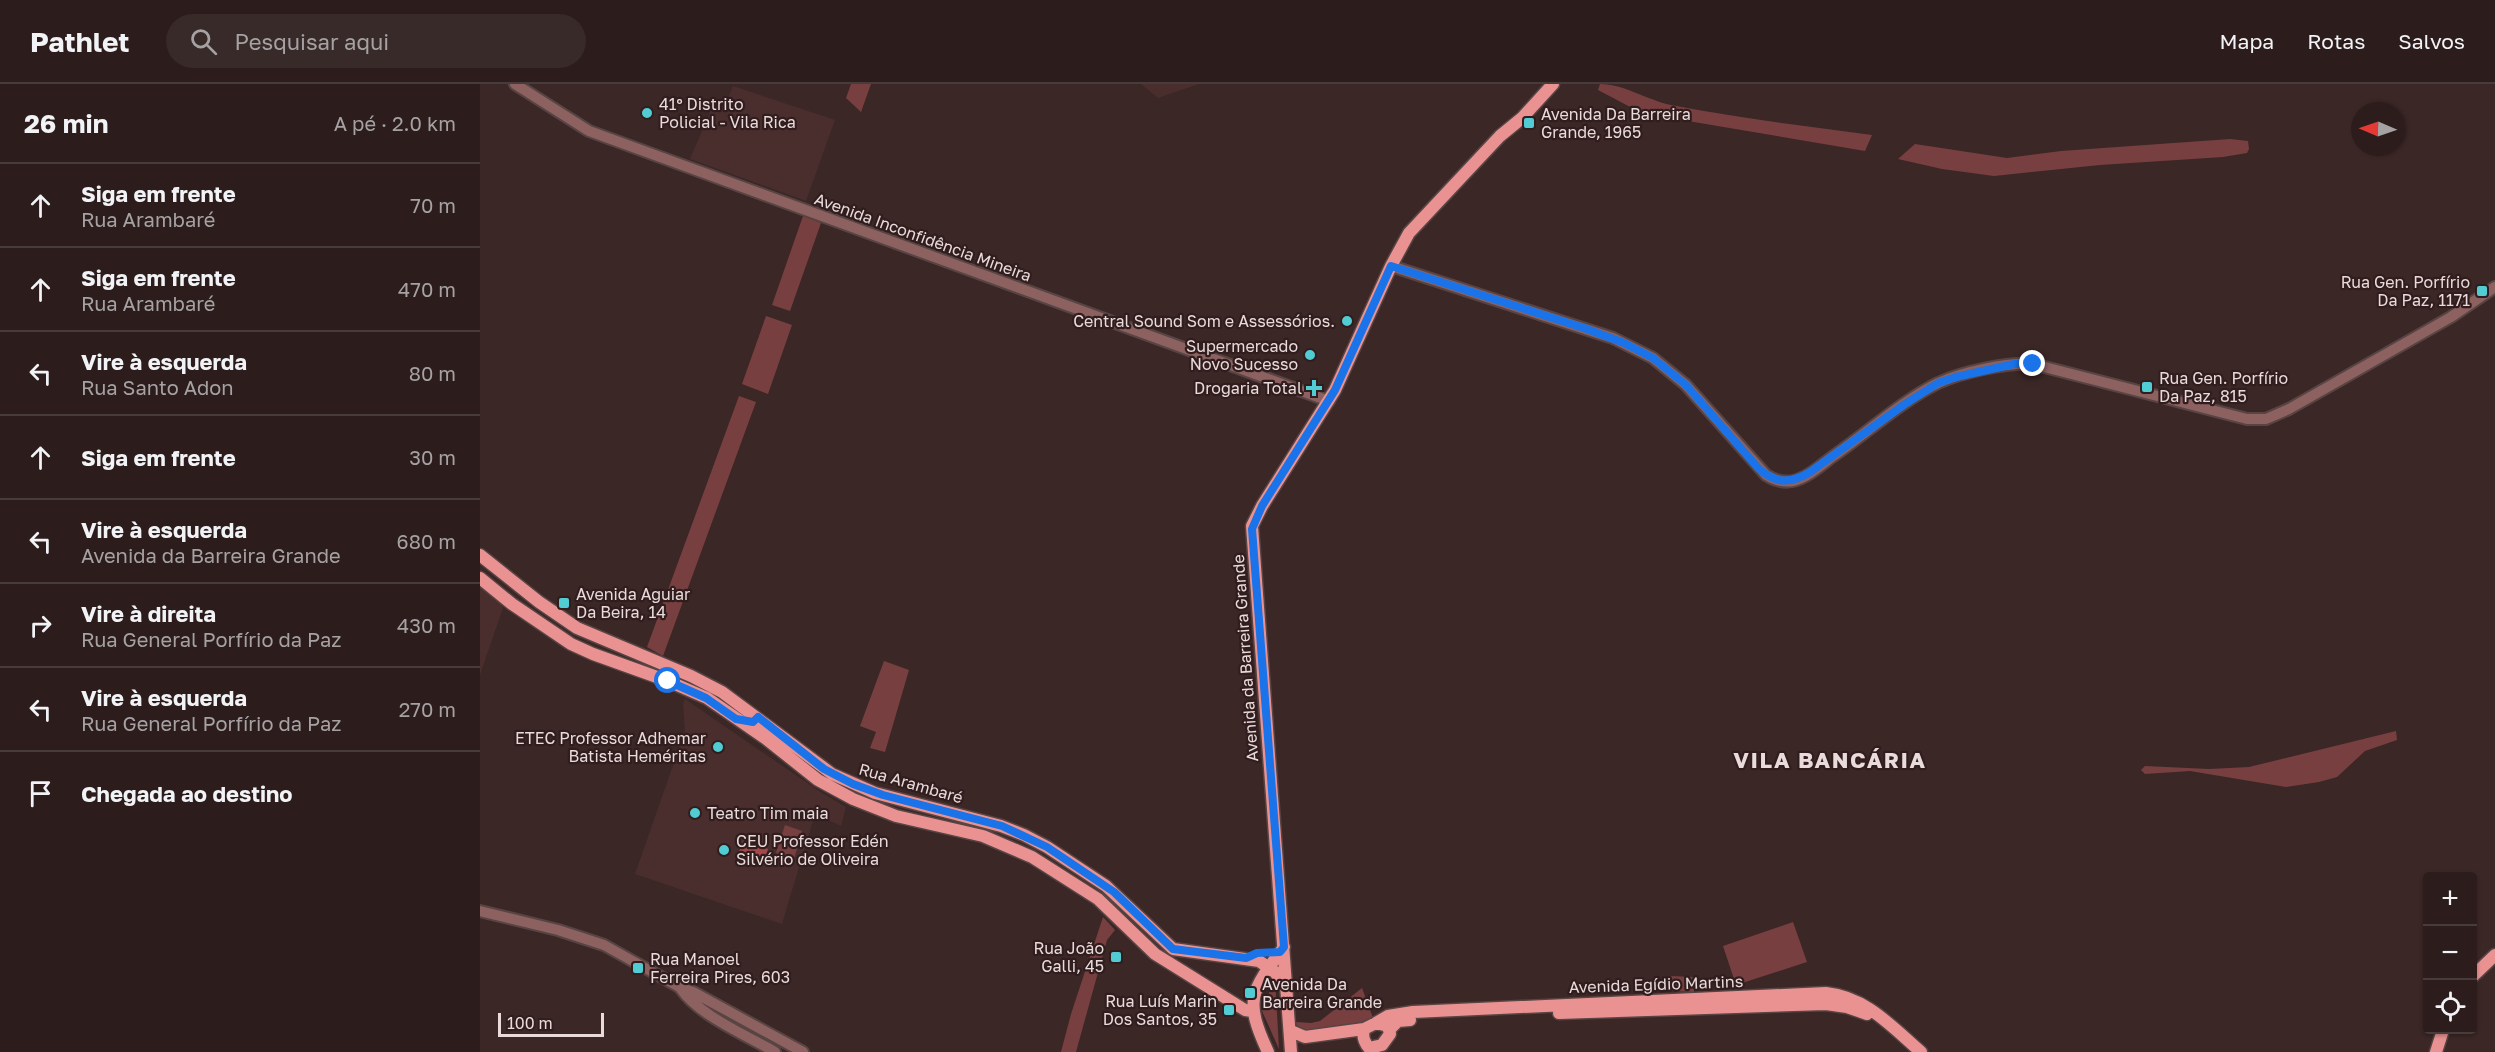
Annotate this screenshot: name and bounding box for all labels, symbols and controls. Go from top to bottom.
search box [166,14,586,68]
text: Pathlet [30,25,130,58]
icon: search [187,25,220,58]
text: Pesquisar aqui [235,28,389,55]
text: Mapa [2220,28,2274,54]
text: Rotas [2307,28,2365,54]
text: Salvos [2398,28,2465,54]
place label: 41º Distrito Policial - Vila Rica [659,94,796,132]
north arrow [2351,102,2405,156]
place label: Avenida Da Barreira Grande, 1965 [1541,104,1691,142]
marker: 41º Distrito Policial - Vila Rica [640,106,654,120]
text: 26 min [24,108,108,139]
text: A pé · 2.0 km [334,111,456,135]
marker: Avenida Da Barreira Grande, 1965 [1522,116,1536,130]
text: Siga em frente [81,180,236,207]
street label: Avenida Inconfidência Mineira [812,188,1034,286]
icon: ahead [24,189,57,222]
text: 70 m [410,193,456,217]
text: Rua Arambaré [81,207,215,231]
text: Siga em frente [81,264,236,291]
place label: Rua Gen. Porfírio Da Paz, 1171 [2341,272,2470,310]
icon: ahead [24,273,57,306]
text: 470 m [398,277,456,301]
marker: Rua Gen. Porfírio Da Paz, 1171 [2475,284,2489,298]
text: Rua Arambaré [81,291,215,315]
place label: Central Sound Som e Assessórios. [1073,311,1335,331]
marker: Central Sound Som e Assessórios. [1340,314,1354,328]
place label: Supermercado Novo Sucesso [1186,336,1298,374]
text: Vire à esquerda [81,348,247,375]
marker: Supermercado Novo Sucesso [1303,348,1317,362]
route end [2019,350,2045,376]
icon: left [24,357,57,390]
text: 80 m [409,361,456,385]
place label: Rua Gen. Porfírio Da Paz, 815 [2159,368,2288,406]
text: Rua Santo Adon [81,375,234,399]
place label: Drogaria Total [1194,378,1302,398]
marker: Rua Gen. Porfírio Da Paz, 815 [2140,380,2154,394]
marker: Drogaria Total [1307,381,1321,395]
icon: ahead [24,441,57,474]
text: Siga em frente [81,444,236,471]
text: 30 m [409,445,456,469]
text: Vire à esquerda [81,516,247,543]
icon: left [24,525,57,558]
text: 680 m [397,529,456,553]
text: Avenida da Barreira Grande [81,543,341,567]
street label: Avenida da Barreira Grande [1228,554,1262,762]
place label: Avenida Aguiar Da Beira, 14 [576,584,690,622]
marker: Avenida Aguiar Da Beira, 14 [557,596,571,610]
text: Vire à direita [81,600,216,627]
icon: right [24,609,57,642]
text: 430 m [397,613,456,637]
text: Rua General Porfírio da Paz [81,627,341,651]
route start [654,667,680,693]
text: Vire à esquerda [81,684,247,711]
icon: left [24,693,57,726]
text: 270 m [399,697,456,721]
text: Rua General Porfírio da Paz [81,711,341,735]
place label: ETEC Professor Adhemar Batista Heméritas [515,728,706,766]
marker: ETEC Professor Adhemar Batista Heméritas [711,740,725,754]
district label: VILA BANCÁRIA [1733,746,1927,773]
street label: Rua Arambaré [857,759,965,807]
icon: arrive [24,777,57,810]
text: Chegada ao destino [81,780,293,807]
place label: Teatro Tim maia [707,803,829,823]
marker: Teatro Tim maia [688,806,702,820]
place label: CEU Professor Edén Silvério de Oliveira [736,831,889,869]
marker: CEU Professor Edén Silvério de Oliveira [717,843,731,857]
map controls [2423,872,2477,1034]
button: + [2423,872,2477,926]
button: − [2423,926,2477,980]
place label: Rua João Galli, 45 [1034,938,1104,976]
place label: Rua Manoel Ferreira Pires, 603 [650,949,790,987]
marker: Rua João Galli, 45 [1109,950,1123,964]
marker: Rua Manoel Ferreira Pires, 603 [631,961,645,975]
street label: Avenida Egídio Martins [1568,971,1744,997]
place label: Avenida Da Barreira Grande [1262,974,1382,1012]
button: locate [2423,980,2477,1034]
marker: Avenida Da Barreira Grande [1243,986,1257,1000]
place label: Rua Luís Marin Dos Santos, 35 [1103,991,1217,1029]
marker: Rua Luís Marin Dos Santos, 35 [1222,1003,1236,1017]
scale bar [498,1010,604,1038]
text: 100 m [507,1013,553,1033]

